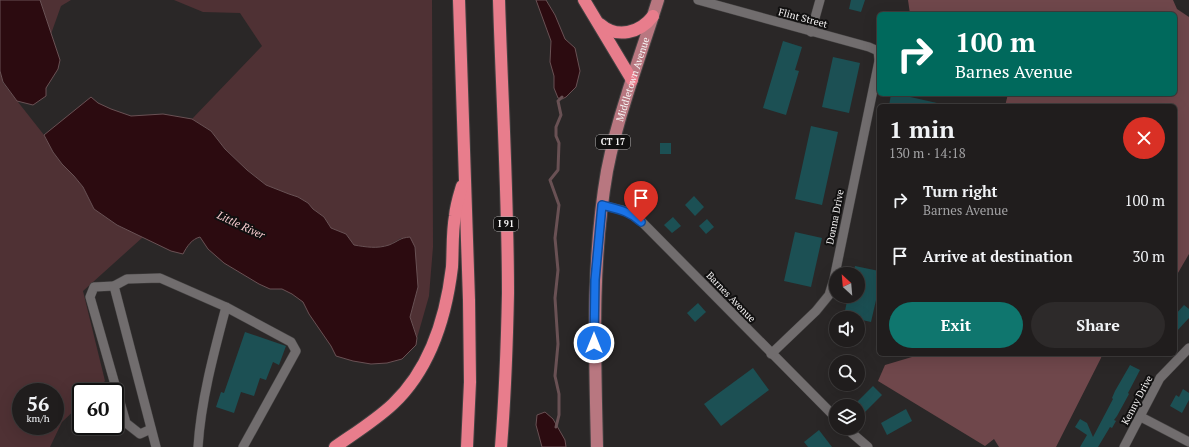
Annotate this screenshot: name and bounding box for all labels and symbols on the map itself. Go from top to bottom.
street label: Flint Street [777,5,829,31]
street label: Middletown Avenue [613,35,652,123]
road number: CT 17 [596,135,630,149]
pin [624,181,658,222]
street label: Donna Drive [823,188,847,246]
water label: Little River [214,207,268,242]
road number: I 91 [494,217,518,231]
north arrow [829,267,865,303]
street label: Barnes Avenue [704,269,758,325]
position arrow [573,322,615,364]
street label: Kenny Drive [1119,373,1155,427]
speed limit sign: 60 [72,383,124,435]

